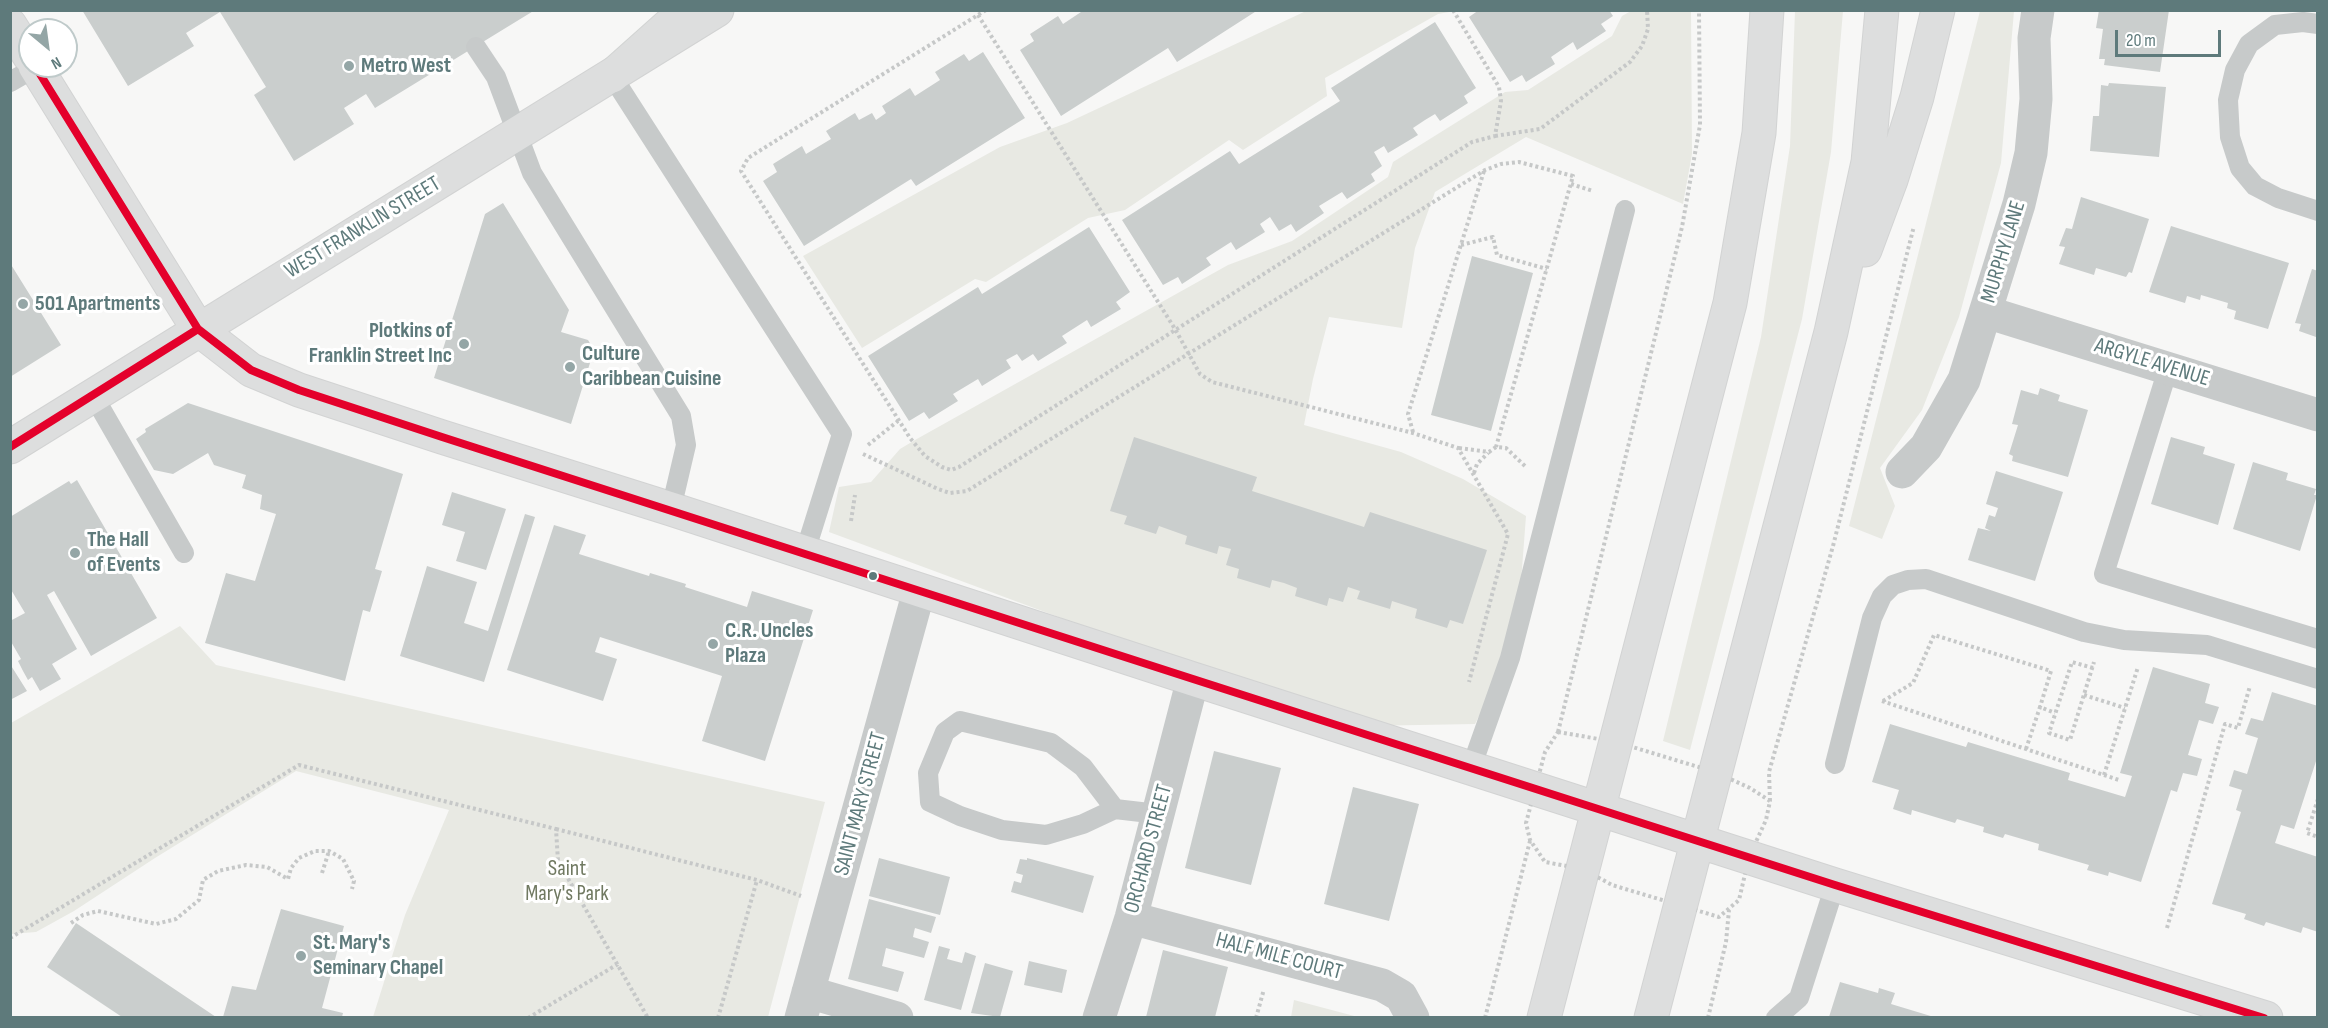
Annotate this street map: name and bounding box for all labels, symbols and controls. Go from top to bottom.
north arrow [18,18,78,78]
scale bar [2118,18,2224,56]
text: 20 m [2126,30,2156,51]
text: N [48,52,64,73]
place label: Metro West [361,53,451,79]
marker: Metro West [342,59,356,73]
street label: WEST FRANKLIN STREET [280,171,446,285]
street label: MURPHY LANE [1976,198,2032,306]
place label: 501 Apartments [35,291,160,317]
marker: 501 Apartments [16,297,30,311]
place label: Plotkins of Franklin Street Inc [309,318,452,370]
street label: ARGYLE AVENUE [2091,333,2213,393]
marker: Plotkins of Franklin Street Inc [457,337,471,351]
place label: Culture Caribbean Cuisine [582,341,721,392]
marker: Culture Caribbean Cuisine [563,360,577,374]
place label: The Hall of Events [87,527,160,578]
marker: The Hall of Events [68,546,82,560]
unlabelled marker [867,570,879,582]
place label: C.R. Uncles Plaza [725,618,814,670]
marker: C.R. Uncles Plaza [706,637,720,651]
street label: SAINT MARY STREET [829,729,893,879]
street label: ORCHARD STREET [1119,782,1179,916]
park label: Saint Mary's Park [525,856,609,908]
street label: HALF MILE COURT [1213,927,1345,987]
place label: St. Mary's Seminary Chapel [313,930,443,981]
marker: St. Mary's Seminary Chapel [294,949,308,963]

